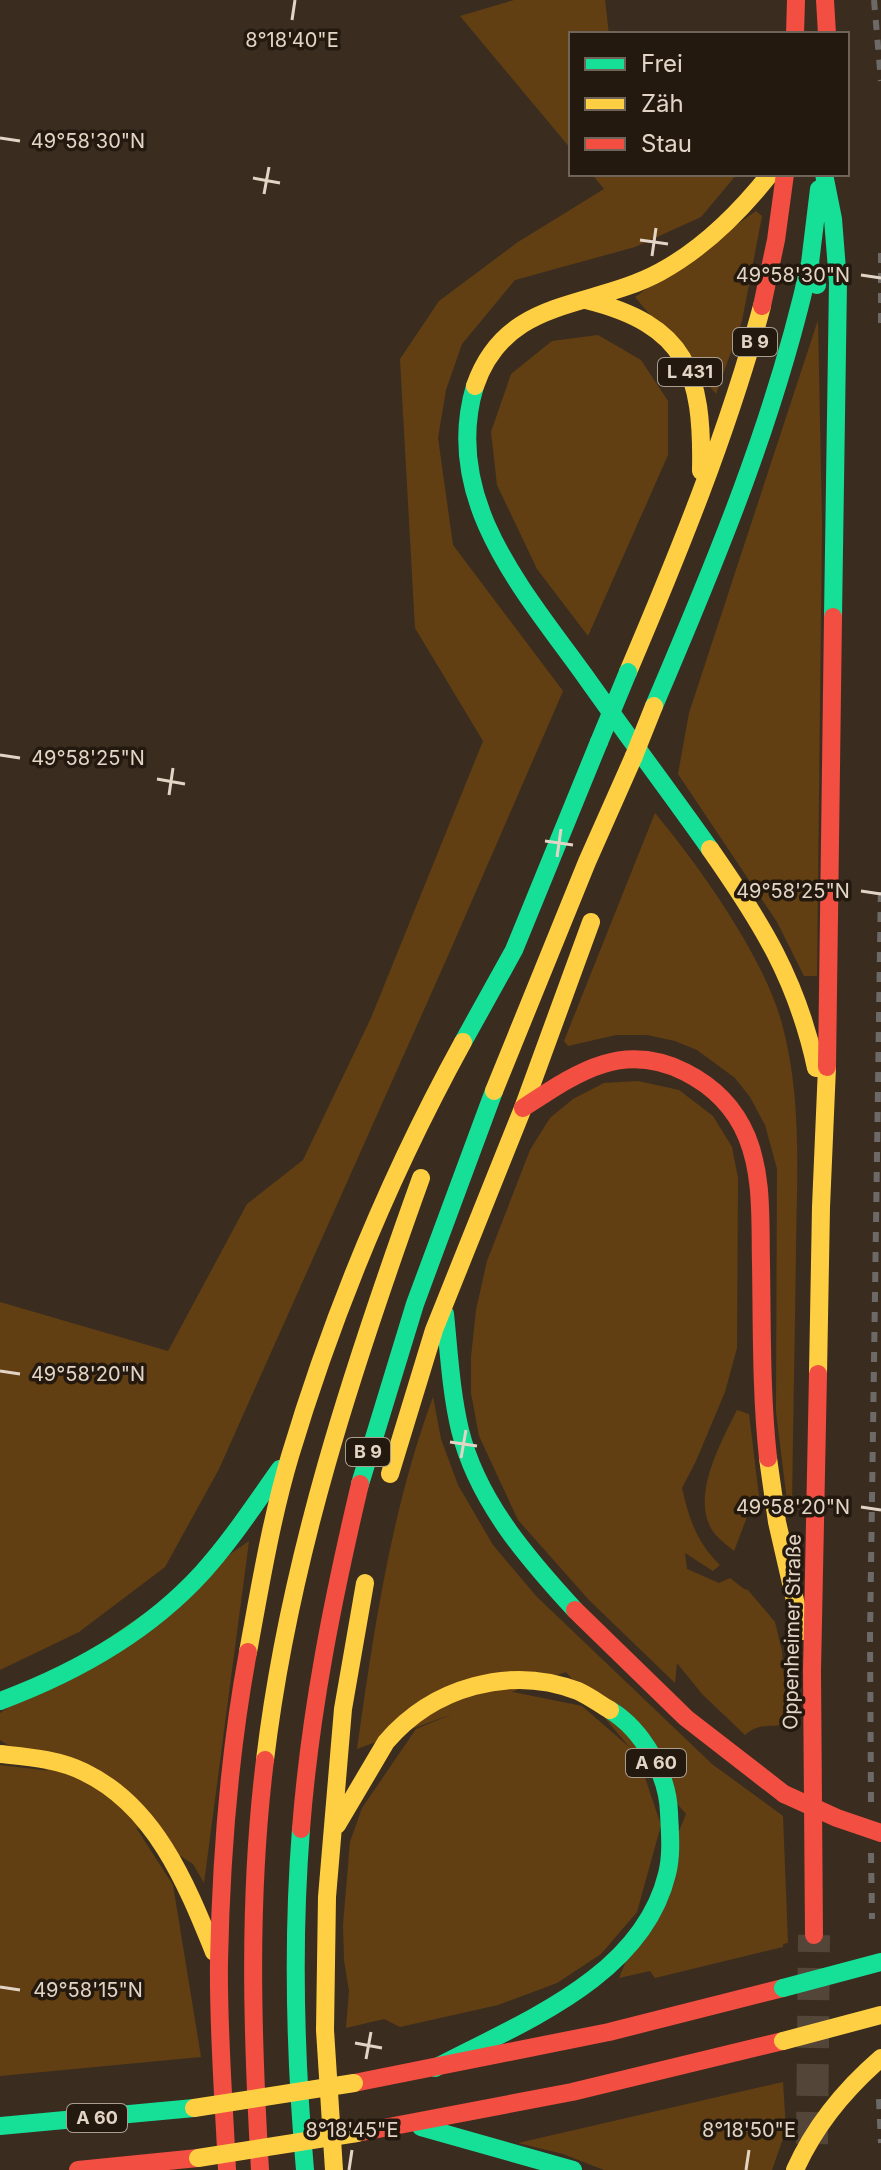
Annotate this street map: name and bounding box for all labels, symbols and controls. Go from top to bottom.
text: 8°18'40"E [245,28,339,52]
legend [569,32,849,176]
text: Frei [641,49,683,78]
text: Zäh [641,89,684,118]
text: 49°58'30"N [31,129,145,153]
text: Stau [641,129,692,158]
text: 49°58'30"N [736,263,850,287]
road number: B 9 [733,328,777,356]
road number: L 431 [658,358,722,386]
text: 49°58'25"N [31,746,145,770]
text: 49°58'25"N [736,879,850,903]
text: 49°58'20"N [31,1362,145,1386]
road number: B 9 [346,1438,390,1466]
text: 49°58'20"N [736,1495,850,1519]
street label: Oppenheimer Straße [778,1534,806,1730]
road number: A 60 [626,1749,686,1777]
text: 49°58'15"N [33,1978,143,2002]
road number: A 60 [67,2104,127,2132]
text: 8°18'45"E [306,2118,398,2142]
text: 8°18'50"E [702,2118,796,2142]

